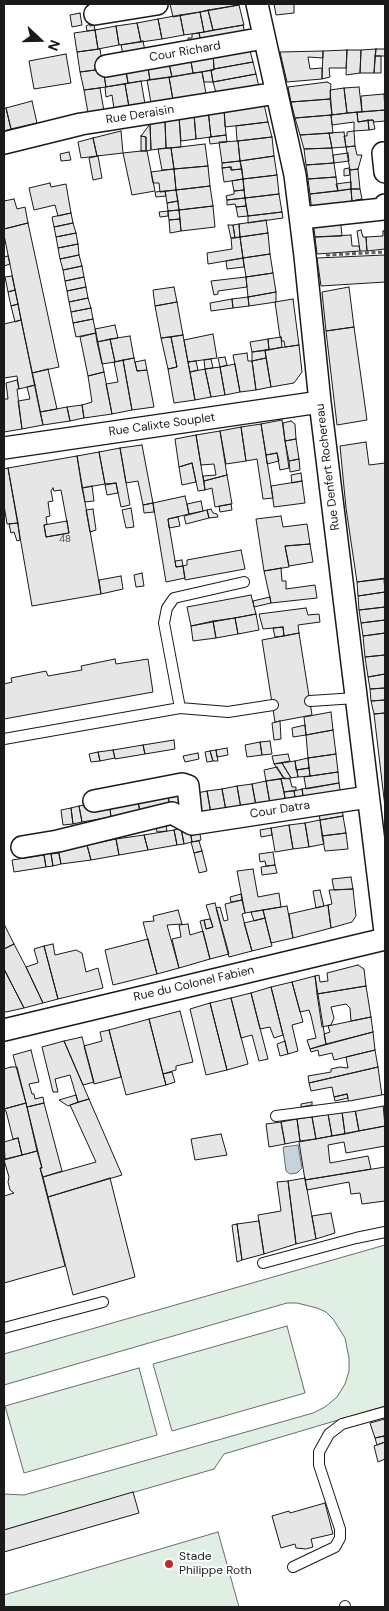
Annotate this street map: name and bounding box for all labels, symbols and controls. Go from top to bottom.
north arrow [15,15,65,65]
text: N [44,37,64,53]
street label: Cour Richard [148,39,222,65]
street label: Rue Deraisin [105,103,175,127]
street label: Rue Denfert Rochereau [313,403,343,531]
street label: Rue Calixte Souplet [108,410,216,440]
house number: 48 [59,533,71,545]
street label: Cour Datra [249,798,311,822]
street label: Rue du Colonel Fabien [132,963,256,1005]
place label: Stade Philippe Roth [179,1550,252,1578]
marker: Stade Philippe Roth [163,1558,175,1570]

